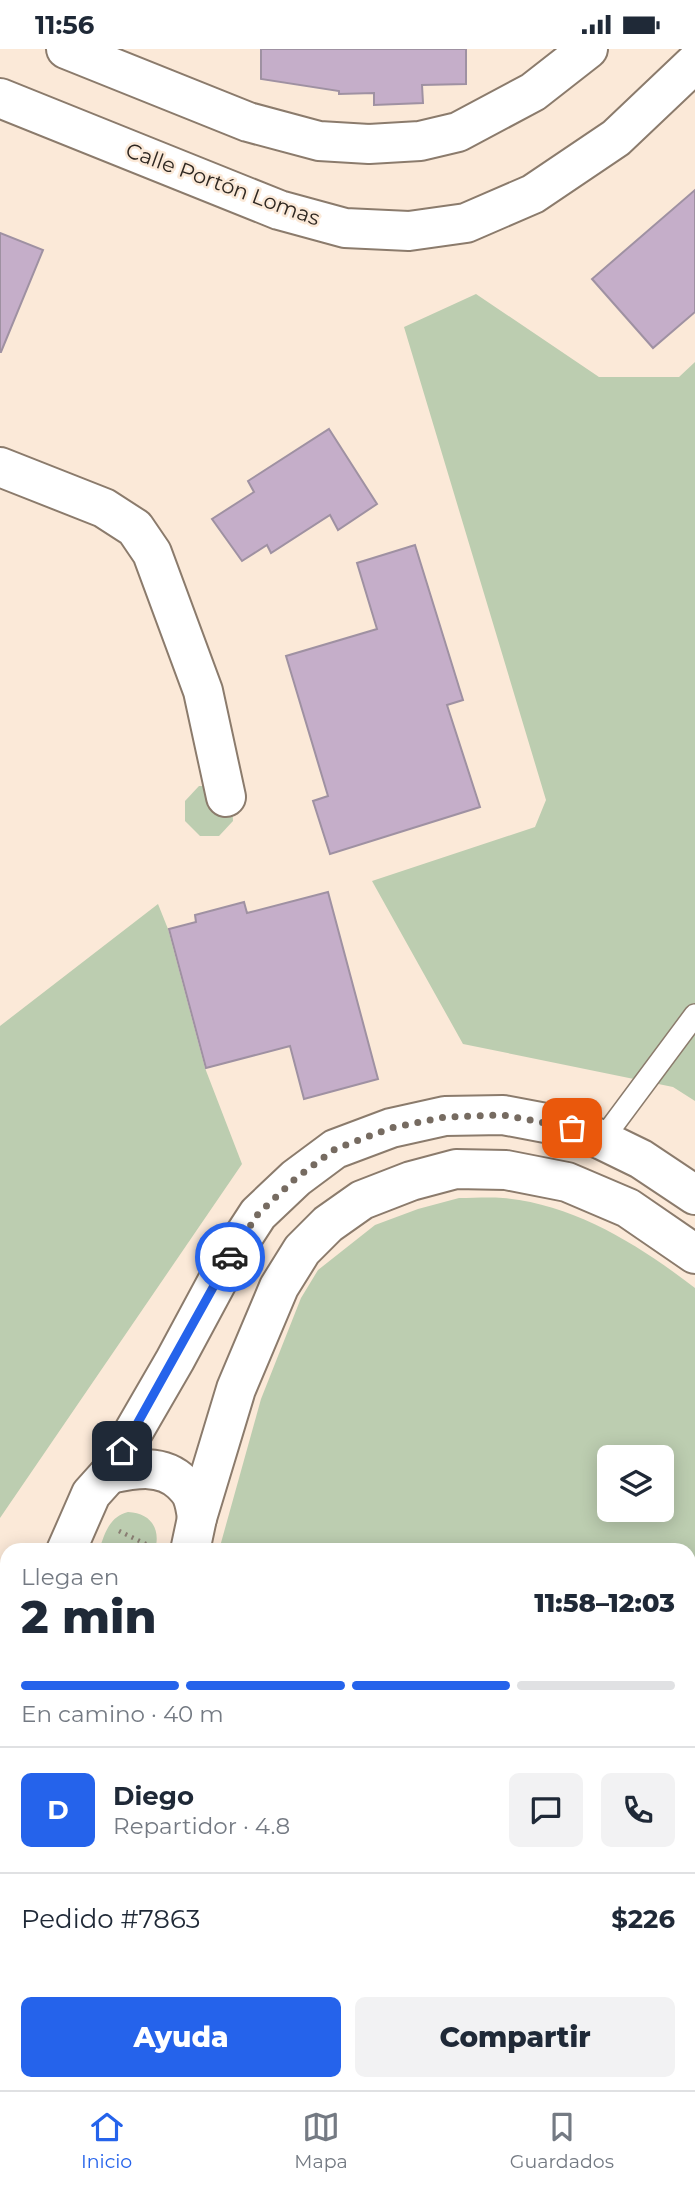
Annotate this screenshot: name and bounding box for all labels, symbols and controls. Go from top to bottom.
text: 11:56 [35,9,94,41]
street label: Calle Portón Lomas [123,137,323,231]
pin [542,1098,602,1158]
icon: bag [553,1109,591,1147]
courier [195,1222,265,1292]
icon: car [211,1238,249,1276]
pin [92,1421,152,1481]
icon: home [103,1432,141,1470]
map controls [597,1445,674,1522]
button: layers [597,1445,674,1522]
text: Llega en [21,1563,119,1591]
text: 11:58–12:03 [534,1587,675,1619]
text: 2 min [21,1588,156,1645]
text: En camino · 40 m [21,1700,224,1728]
button: chat [509,1773,583,1847]
button: phone [601,1773,675,1847]
text: Diego [113,1780,194,1812]
text: D [47,1794,69,1826]
text: Repartidor · 4.8 [113,1812,290,1840]
text: Pedido #7863 [21,1903,200,1935]
text: $226 [611,1903,675,1935]
button: Ayuda [21,1997,341,2077]
button: Compartir [355,1997,675,2077]
tab: Inicio [81,2108,132,2173]
tab: Mapa [294,2108,348,2173]
tab: Guardados [510,2108,614,2173]

